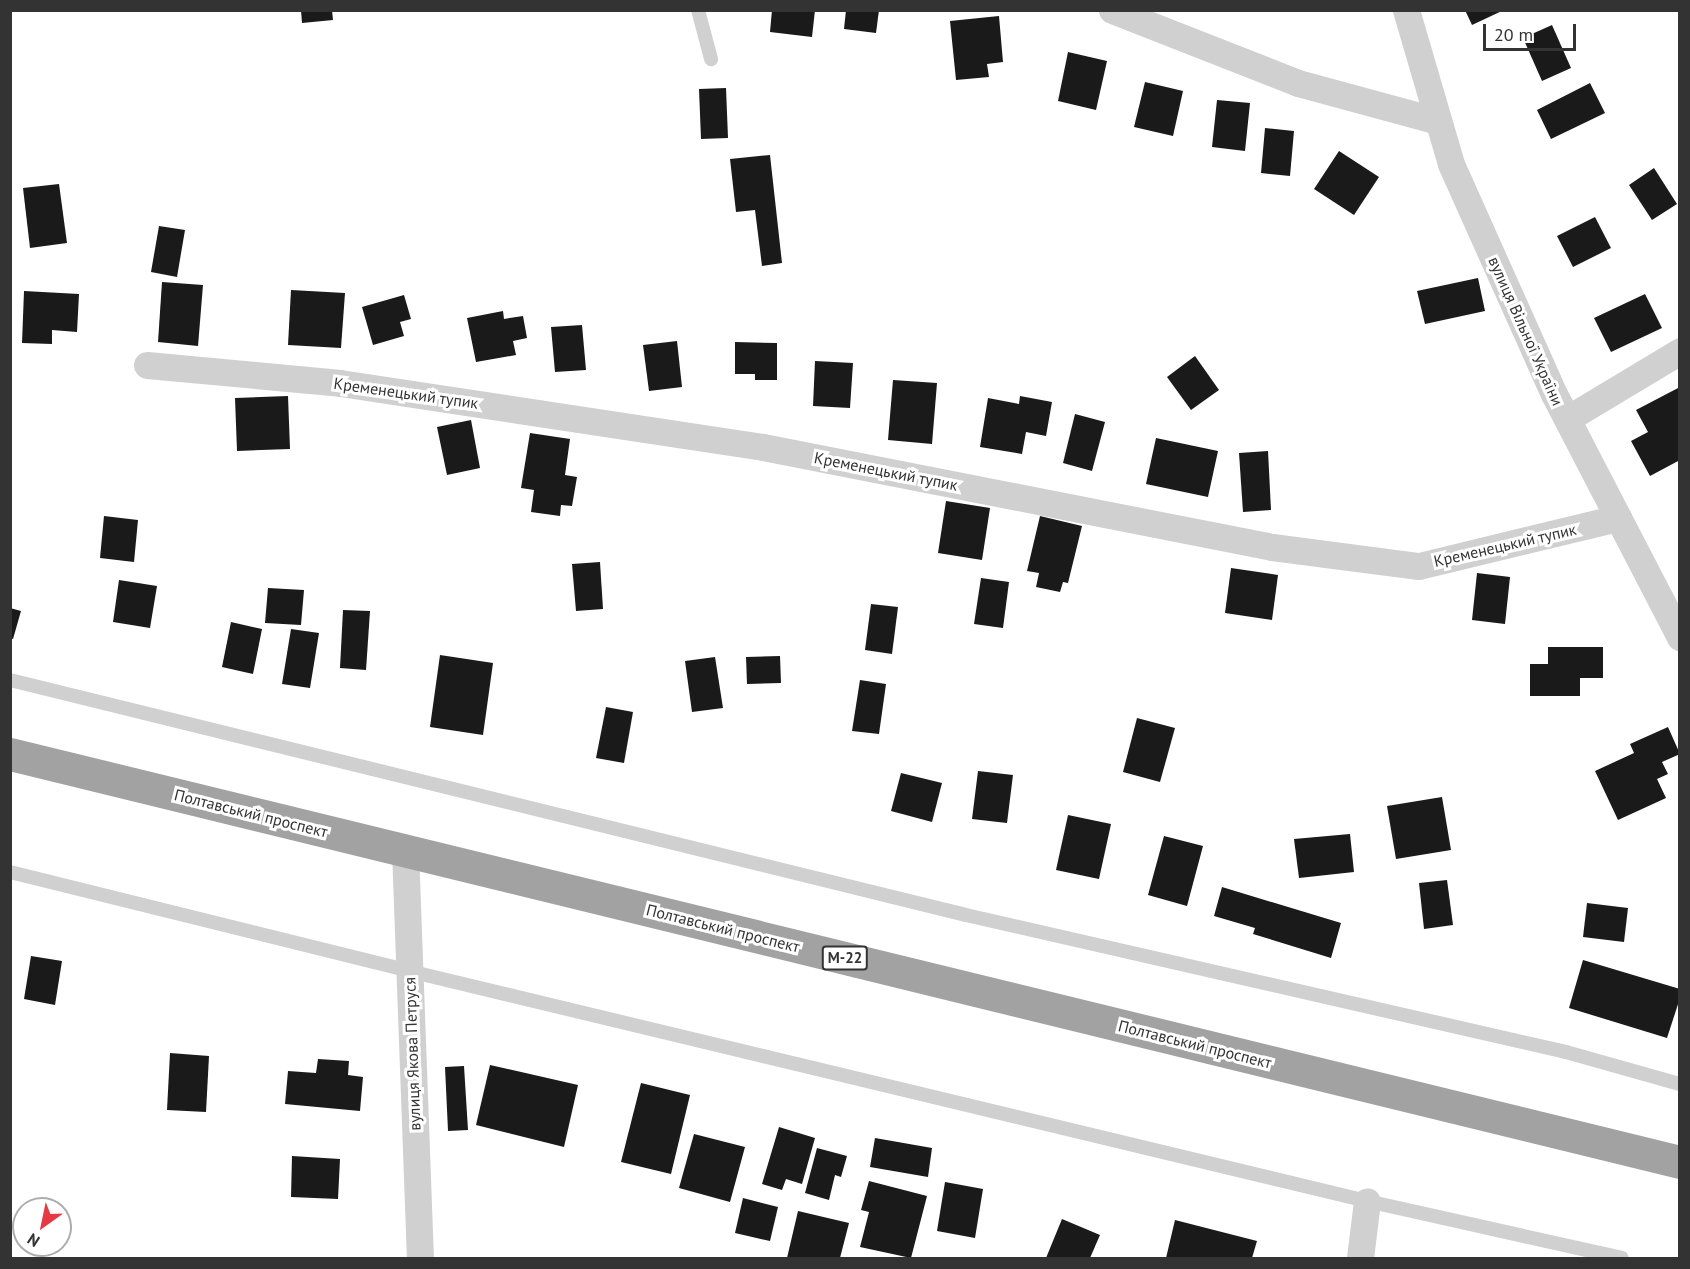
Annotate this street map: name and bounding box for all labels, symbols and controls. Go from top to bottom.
scale bar [1486,12,1579,50]
text: 20 m [1494,23,1533,46]
street label: вулиця Вільної України [1484,253,1568,409]
street label: Кременецький тупик [332,373,480,413]
street label: Кременецький тупик [812,448,960,494]
street label: Кременецький тупик [1432,519,1578,571]
street label: Полтавський проспект [172,785,330,841]
street label: Полтавський проспект [644,900,802,956]
road number: М-22 [821,946,869,970]
street label: вулиця Якова Петруся [400,977,424,1131]
street label: Полтавський проспект [1116,1016,1274,1072]
north arrow [12,1197,72,1257]
text: N [23,1229,43,1252]

